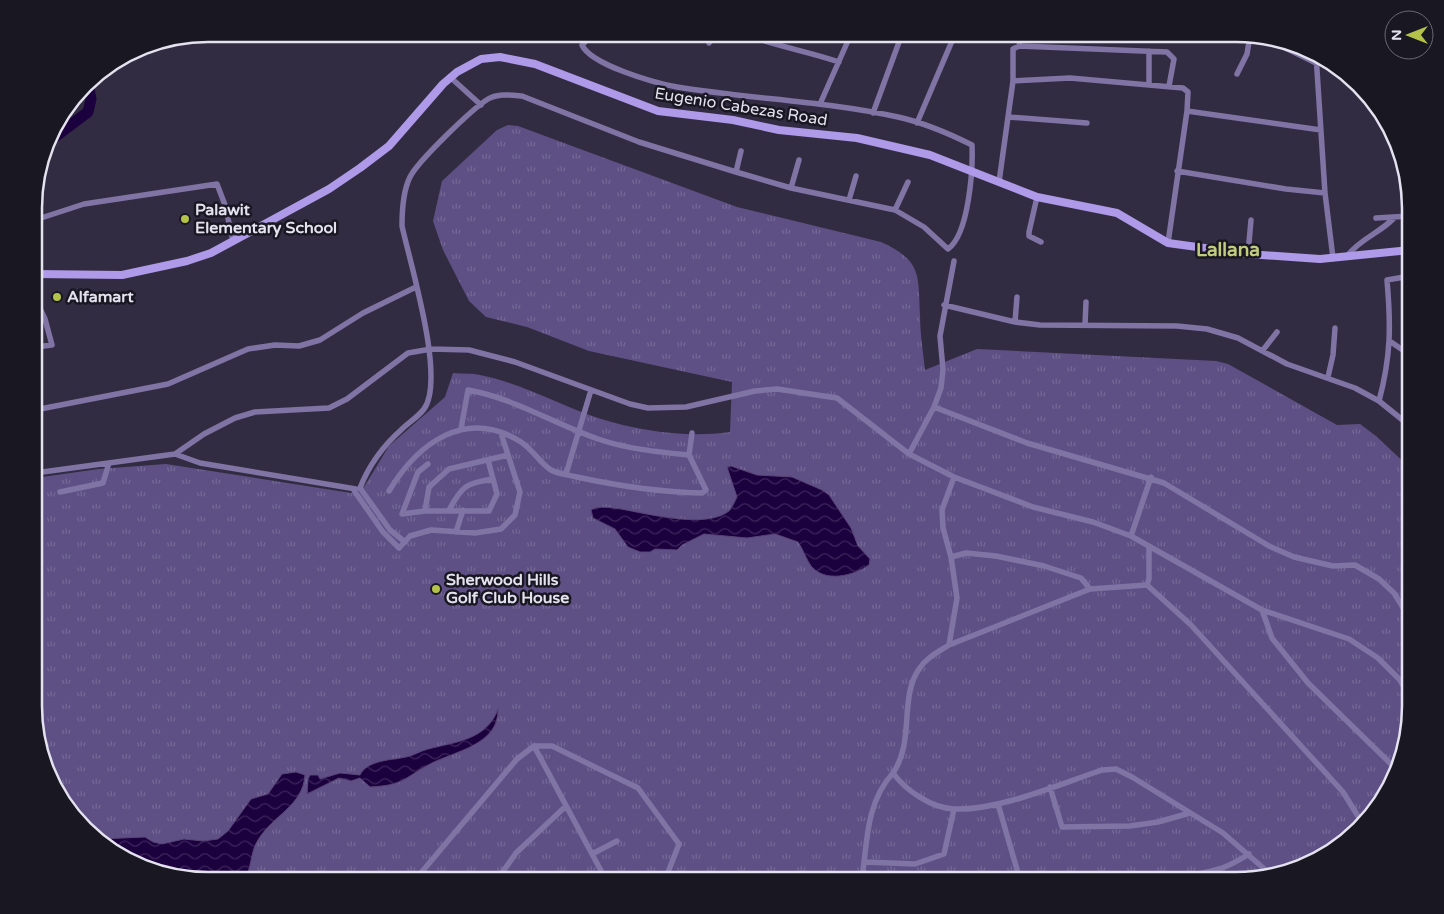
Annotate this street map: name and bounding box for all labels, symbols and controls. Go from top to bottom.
north arrow [1384,10,1434,60]
text: N [1388,29,1405,41]
street label: Eugenio Cabezas Road [653,83,829,131]
place label: Palawit Elementary School [195,200,337,238]
marker: Palawit Elementary School [179,213,191,225]
district label: Lallana [1196,239,1260,261]
place label: Alfamart [67,287,134,307]
marker: Alfamart [51,291,63,303]
place label: Sherwood Hills Golf Club House [446,570,569,608]
marker: Sherwood Hills Golf Club House [430,583,442,595]

